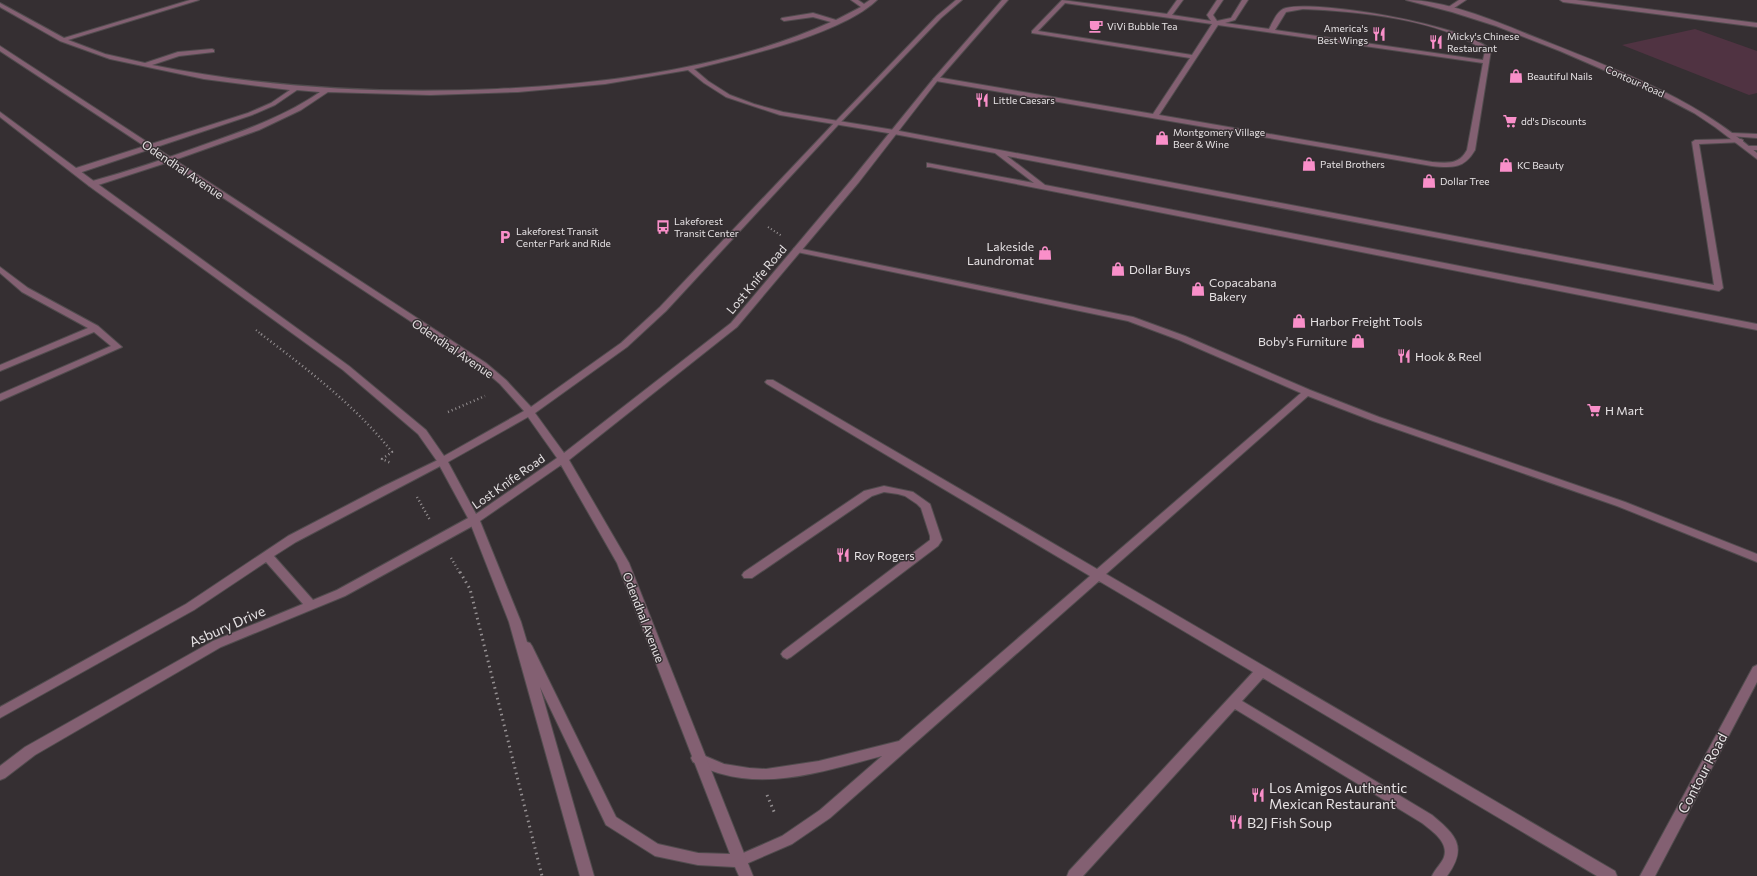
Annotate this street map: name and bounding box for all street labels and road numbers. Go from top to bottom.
street label: Contour Road [1604,63,1667,99]
street label: Odendhal Avenue [140,137,226,201]
street label: Lost Knife Road [723,242,789,316]
street label: Odendhal Avenue [410,316,496,380]
street label: Lost Knife Road [469,451,547,511]
street label: Odendhal Avenue [620,570,668,664]
street label: Asbury Drive [186,602,268,650]
street label: Contour Road [1674,730,1730,816]

